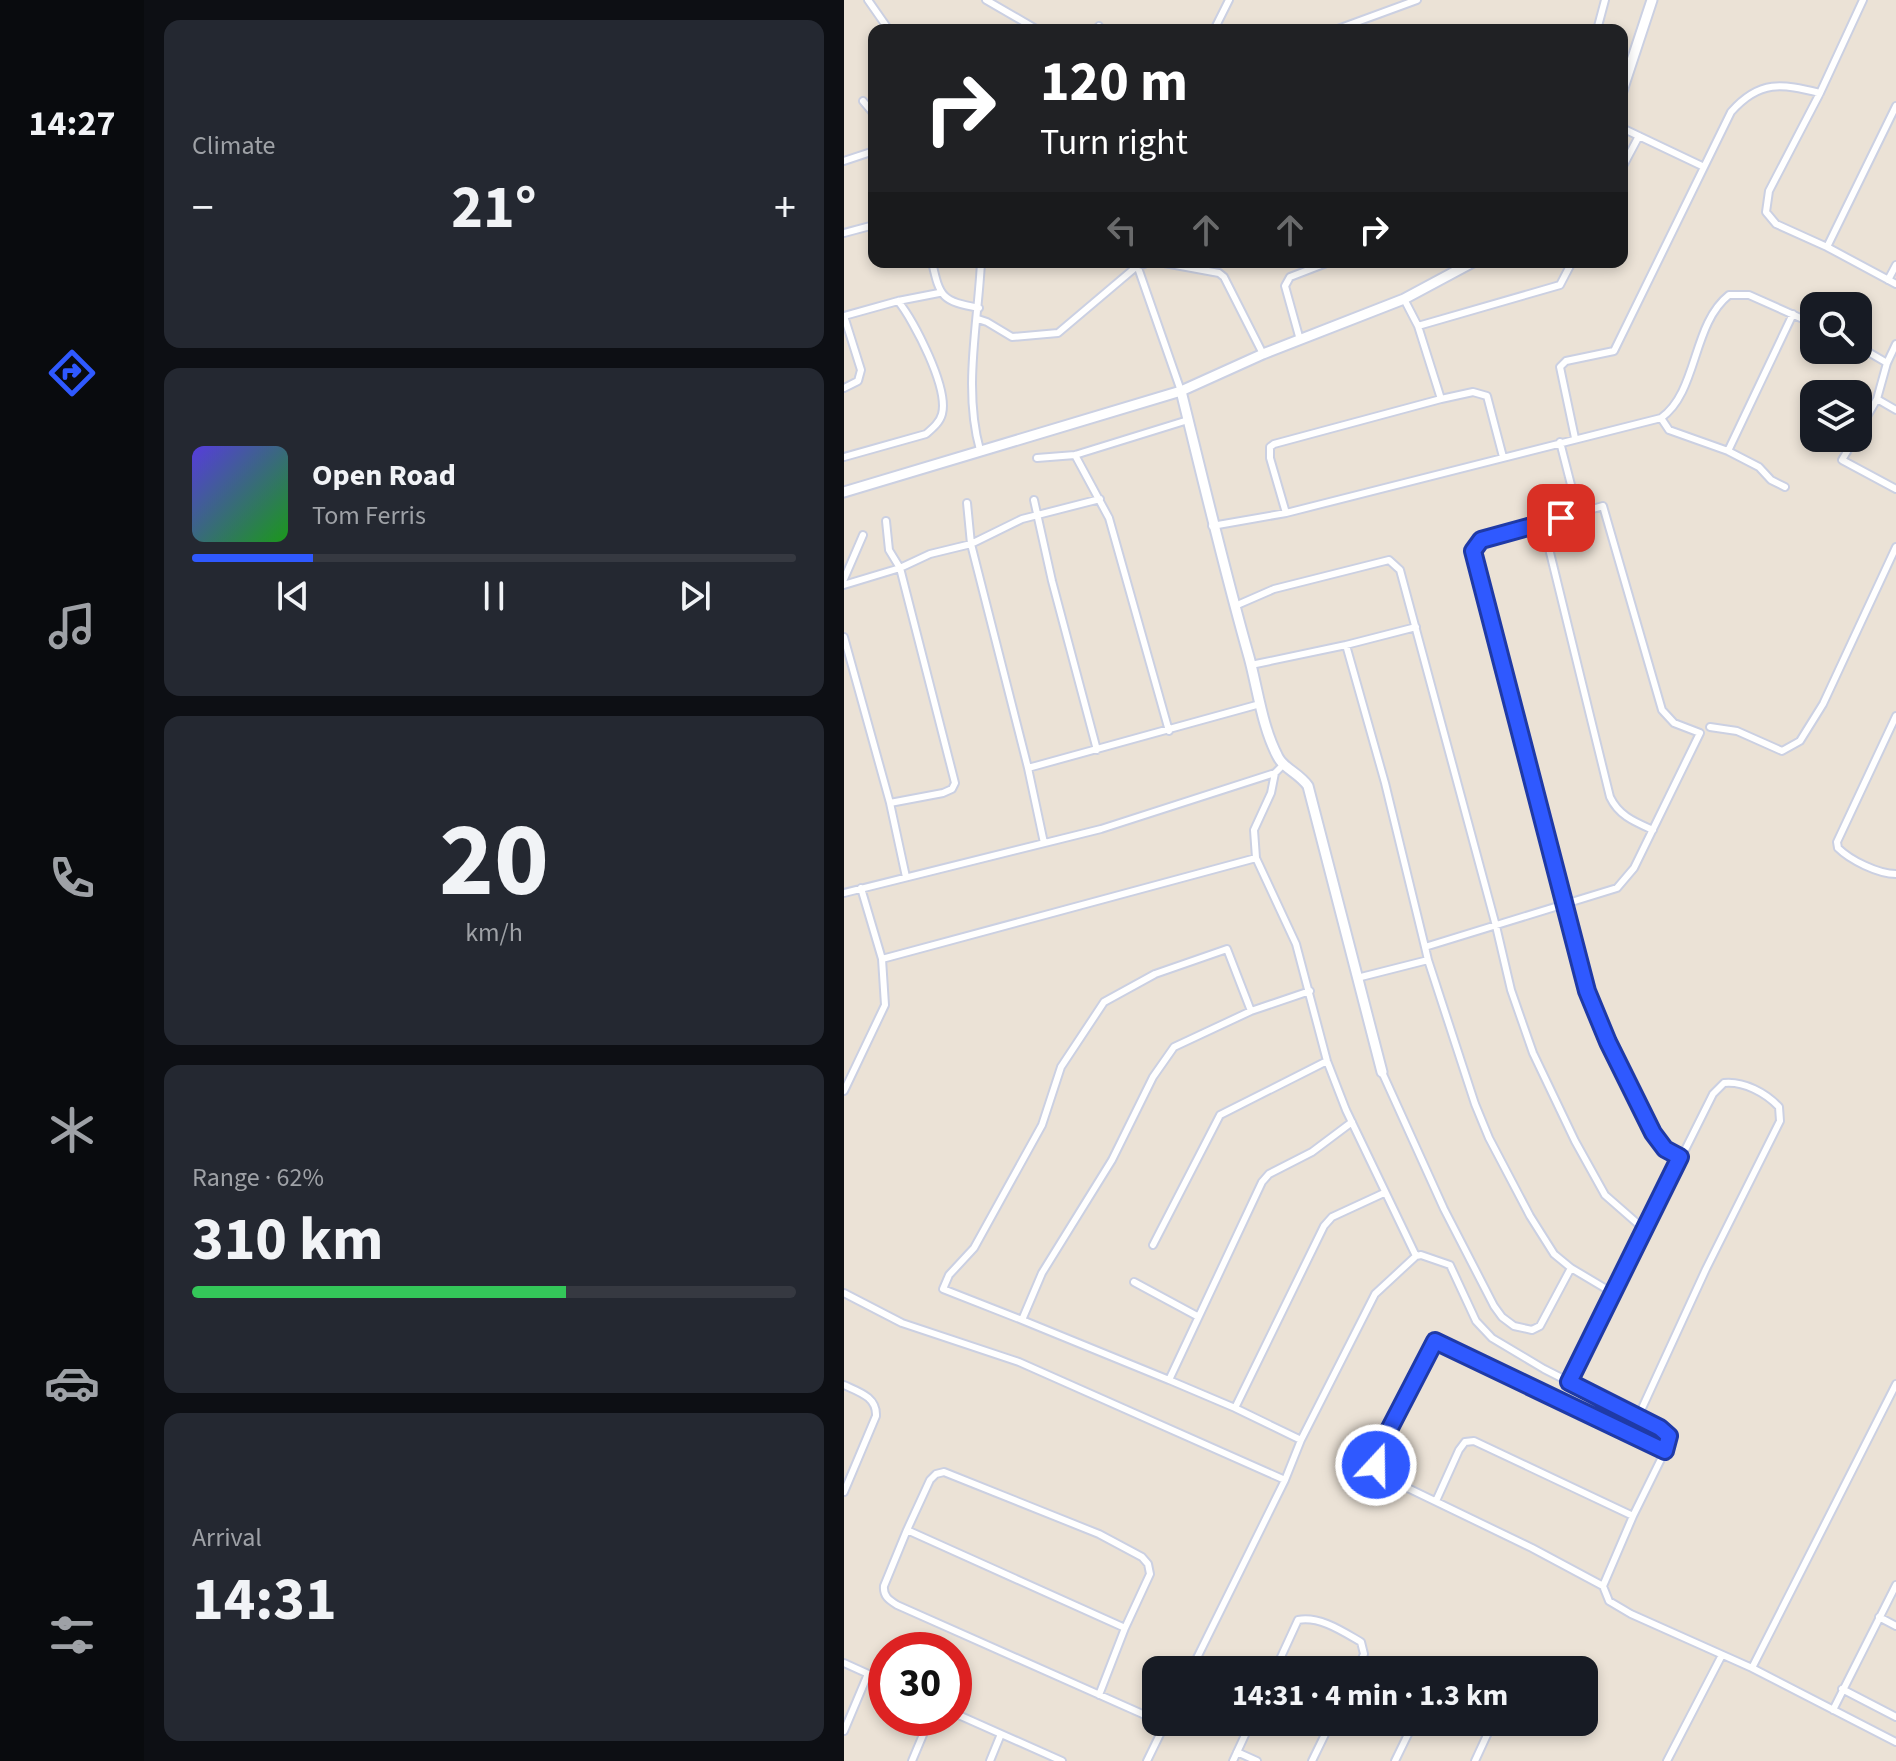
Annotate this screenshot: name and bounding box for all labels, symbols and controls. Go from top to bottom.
text: 120 m [1040,43,1188,122]
icon: right [908,56,1012,160]
text: 14:27 [29,98,115,149]
text: Turn right [1040,117,1188,168]
text: Climate [192,127,276,164]
text: 21° [451,166,537,251]
text: − [192,177,214,240]
text: + [774,177,796,240]
icon: left [1100,208,1144,252]
icon: ahead [1184,208,1228,252]
icon: ahead [1268,208,1312,252]
icon: right [1352,208,1396,252]
map controls [1800,292,1872,452]
button: search [1800,292,1872,364]
icon: directions [44,345,100,401]
button: layers [1800,380,1872,452]
text: Open Road [312,454,456,497]
pin [1527,484,1595,552]
icon: arrive [1539,496,1583,540]
text: Tom Ferris [312,497,426,534]
icon: previous [271,574,315,618]
icon: pause [472,574,516,618]
icon: next [673,574,717,618]
icon: music [44,598,100,654]
text: 20 [439,788,549,936]
icon: phone [44,850,100,906]
text: km/h [465,914,523,951]
icon: climate [44,1102,100,1158]
text: Range · 62% [192,1159,324,1196]
text: 310 km [192,1198,383,1283]
icon: car [44,1355,100,1411]
position arrow [1334,1423,1418,1507]
text: Arrival [192,1519,262,1556]
text: 14:31 [192,1558,337,1643]
icon: filters [44,1607,100,1663]
speed limit sign: 30 [868,1632,972,1736]
text: 14:31 · 4 min · 1.3 km [1232,1674,1508,1717]

